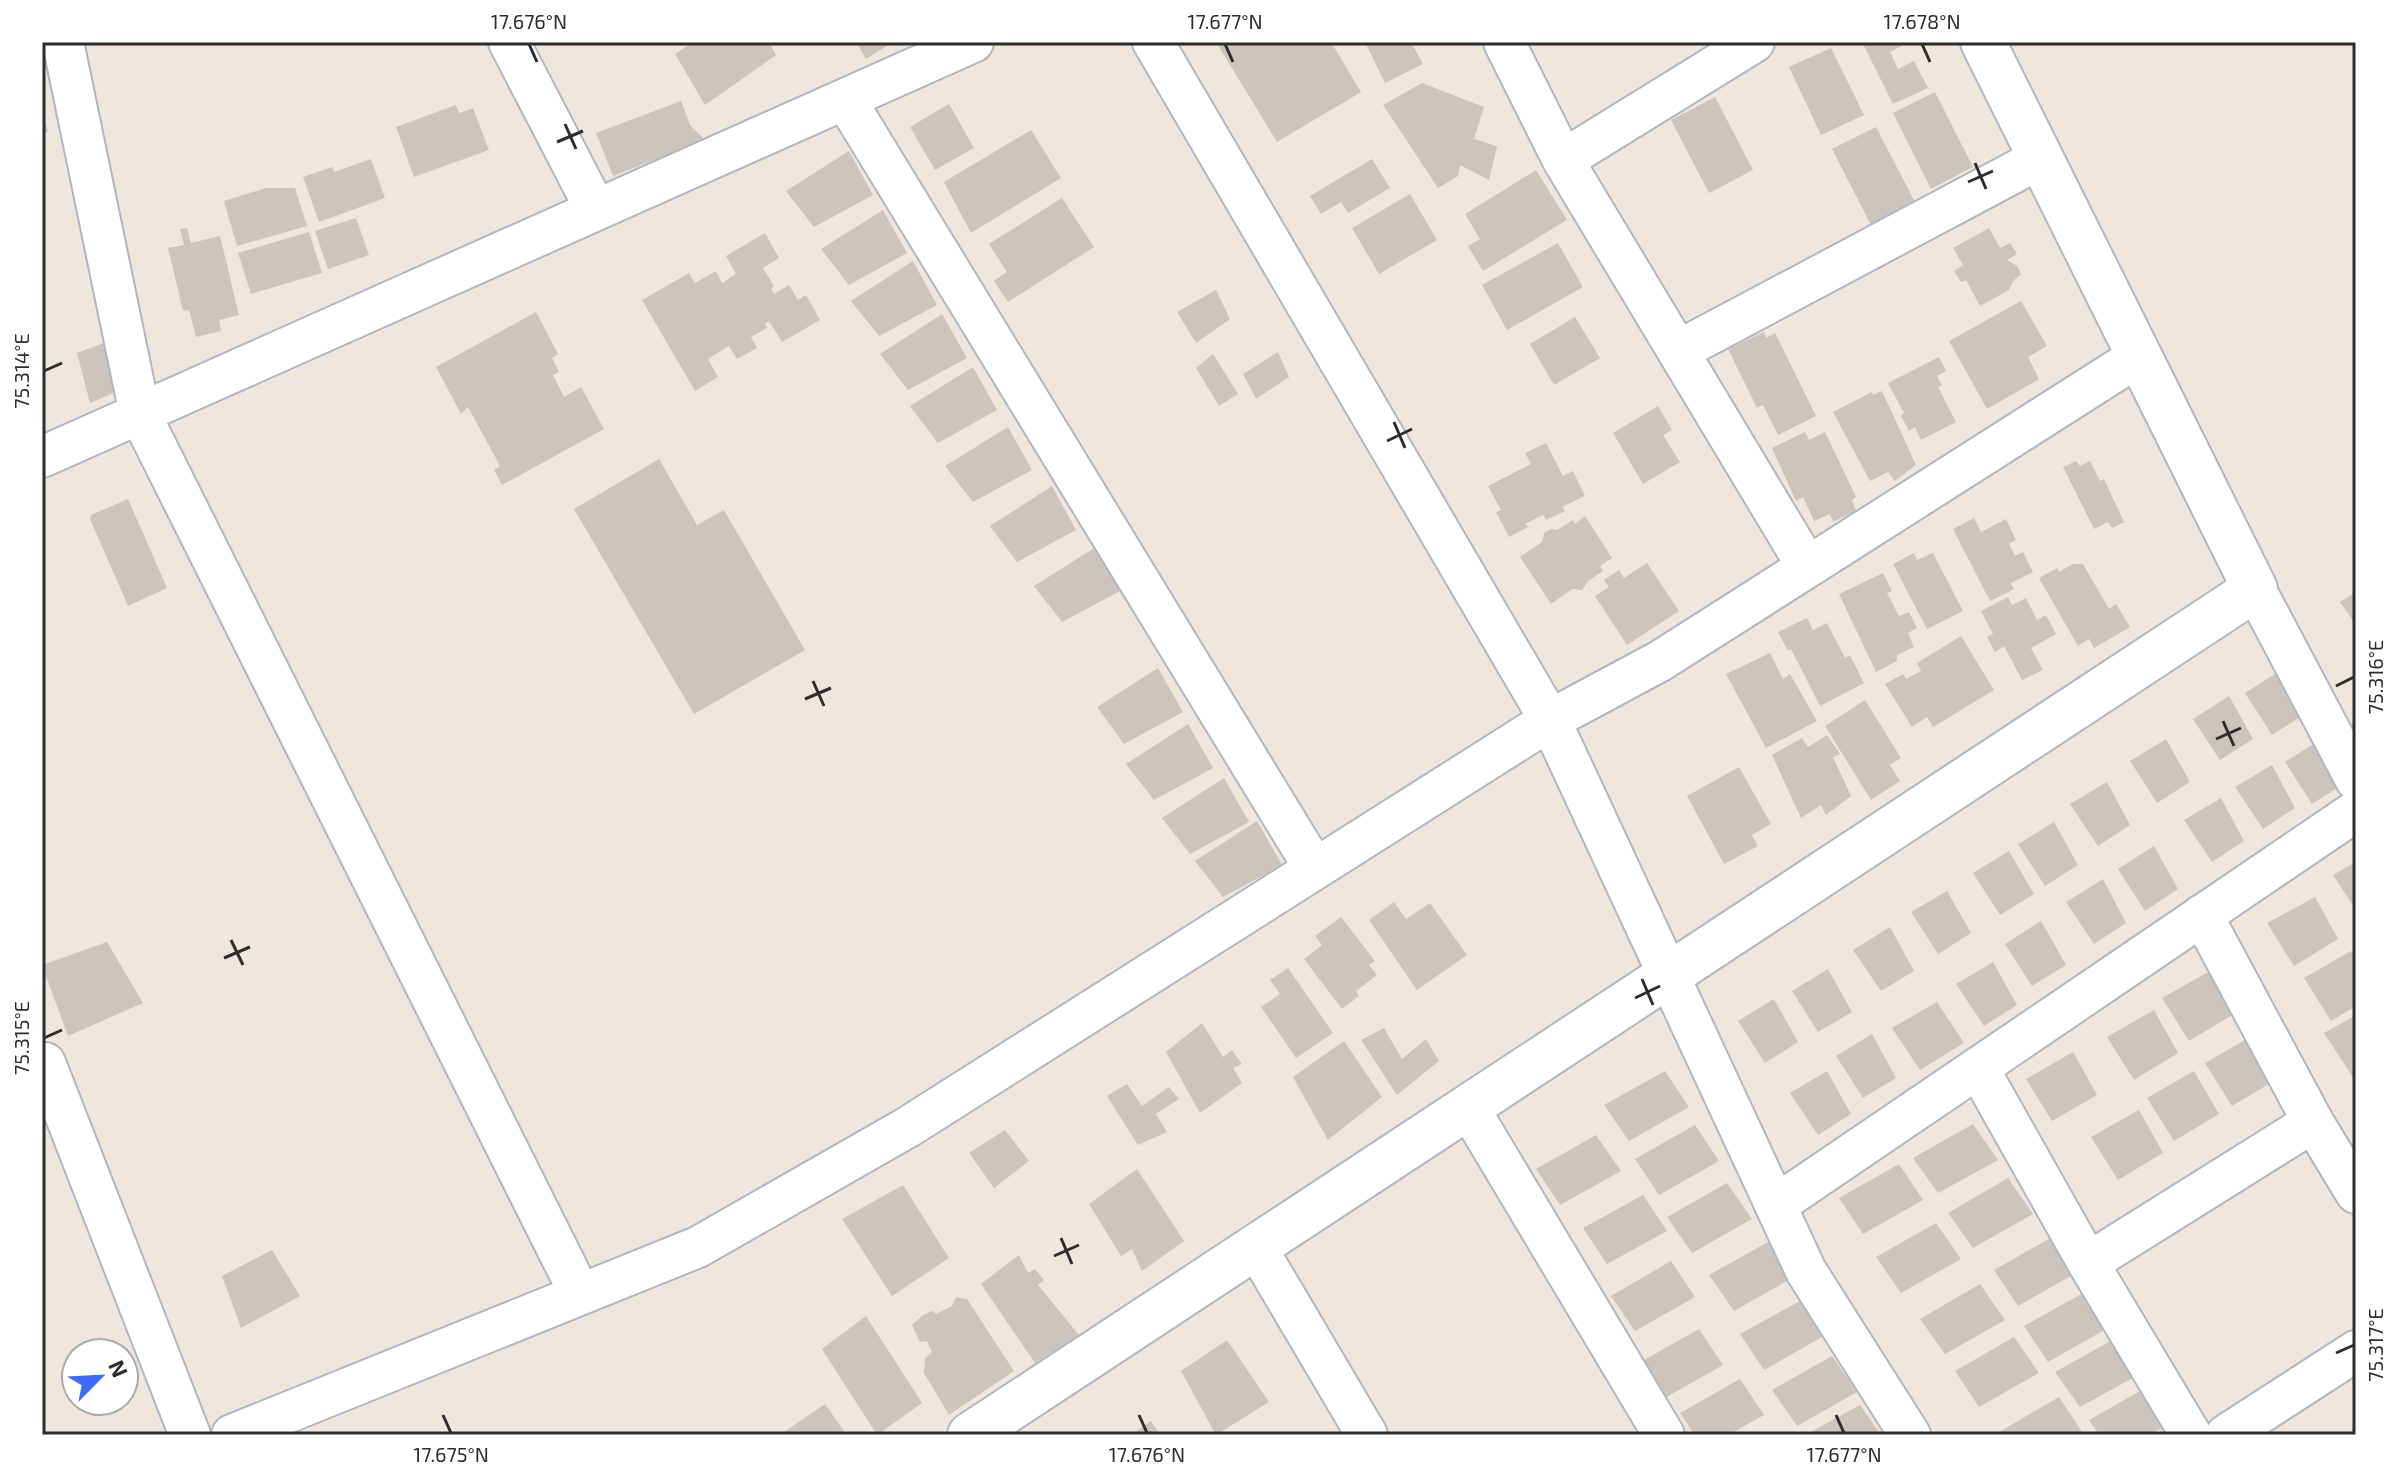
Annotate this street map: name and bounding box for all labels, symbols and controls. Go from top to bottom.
text: 17.676°N [491,9,567,33]
text: 17.677°N [1187,9,1263,33]
text: 17.678°N [1883,9,1961,33]
text: 75.314°E [9,333,33,409]
text: 75.316°E [2363,640,2387,714]
text: 75.315°E [9,1001,33,1075]
text: 75.317°E [2363,1308,2387,1382]
north arrow [60,1337,140,1417]
text: N [104,1356,134,1381]
text: 17.675°N [413,1442,489,1466]
text: 17.676°N [1109,1442,1185,1466]
text: 17.677°N [1806,1442,1882,1466]

